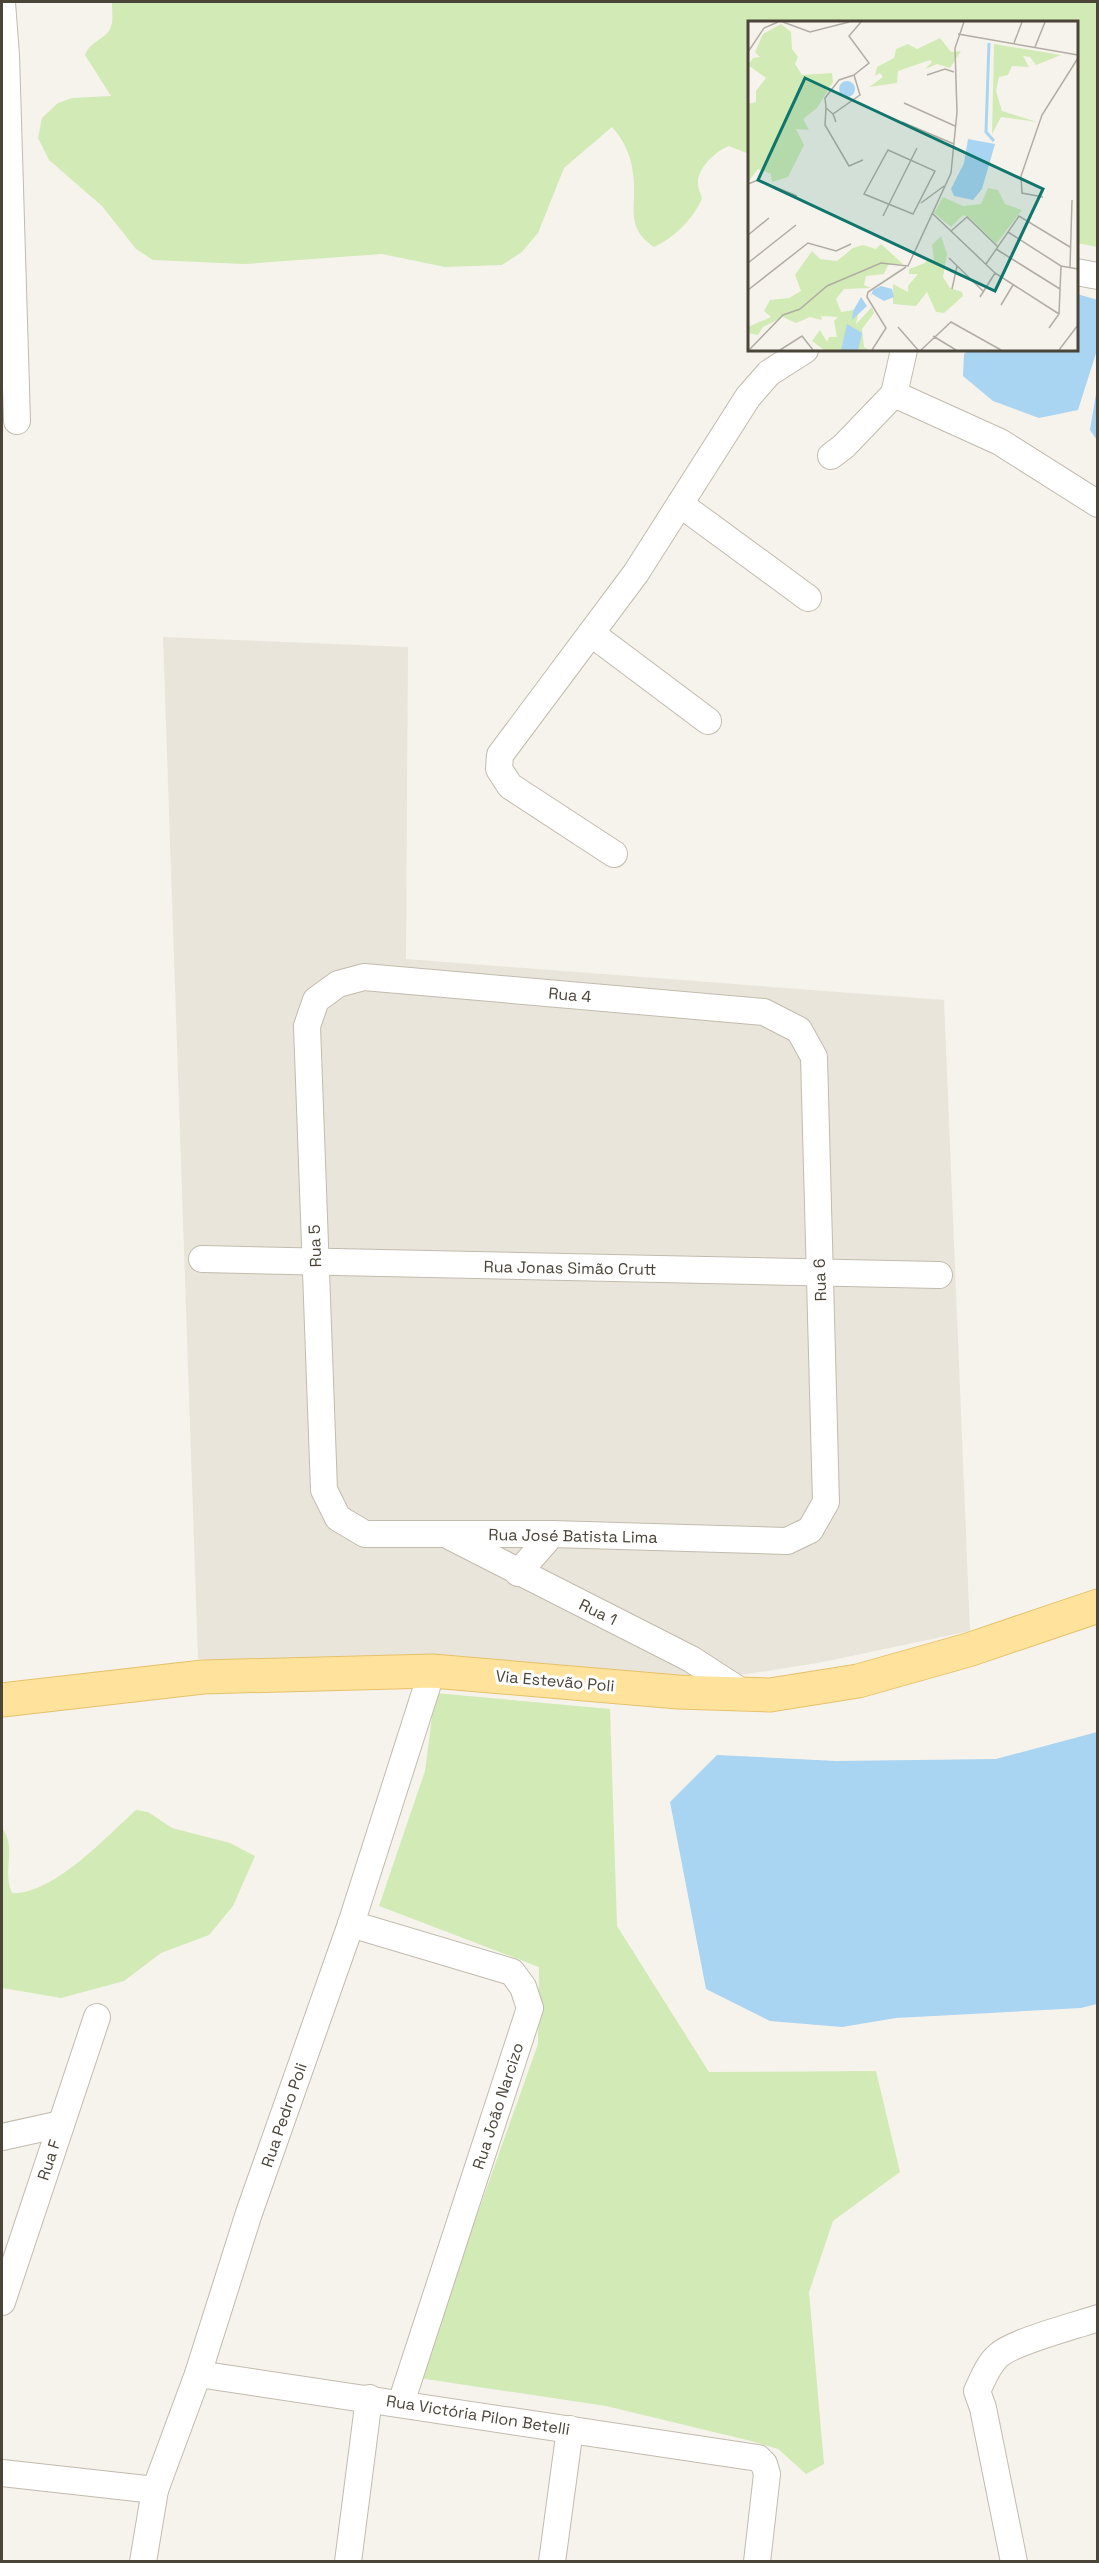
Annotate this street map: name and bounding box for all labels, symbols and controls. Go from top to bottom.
inset map [748,21,1078,351]
street label: Rua 4 [548,983,592,1007]
street label: Rua 5 [304,1224,326,1268]
street label: Rua Jonas Simão Crutt [483,1256,657,1280]
street label: Rua 6 [809,1258,831,1302]
street label: Rua José Batista Lima [488,1524,658,1548]
street label: Rua 1 [575,1594,621,1630]
street label: Via Estevão Poli [495,1665,615,1697]
street label: Rua João Narcizo [468,2040,528,2172]
street label: Rua Pedro Poli [256,2060,312,2170]
street label: Rua F [33,2137,66,2183]
street label: Rua Victória Pilon Betelli [385,2390,571,2440]

